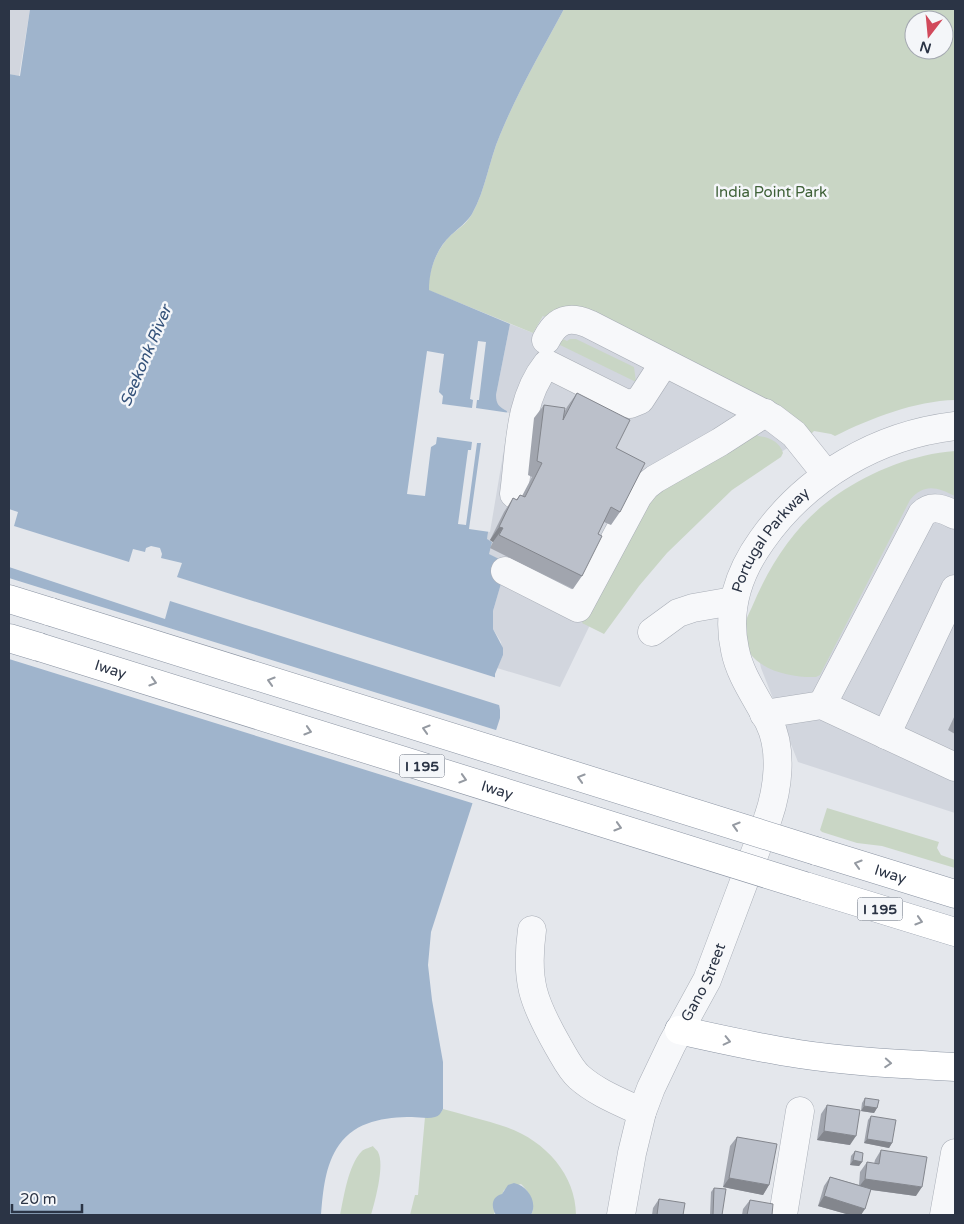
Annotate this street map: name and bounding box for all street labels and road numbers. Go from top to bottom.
street label: Portugal Parkway [728,484,813,595]
street label: Iway [92,656,129,683]
road number: I 195 [400,754,444,778]
street label: Iway [479,777,515,803]
street label: Iway [872,861,909,887]
road number: I 195 [858,898,902,921]
street label: Gano Street [677,940,729,1025]

